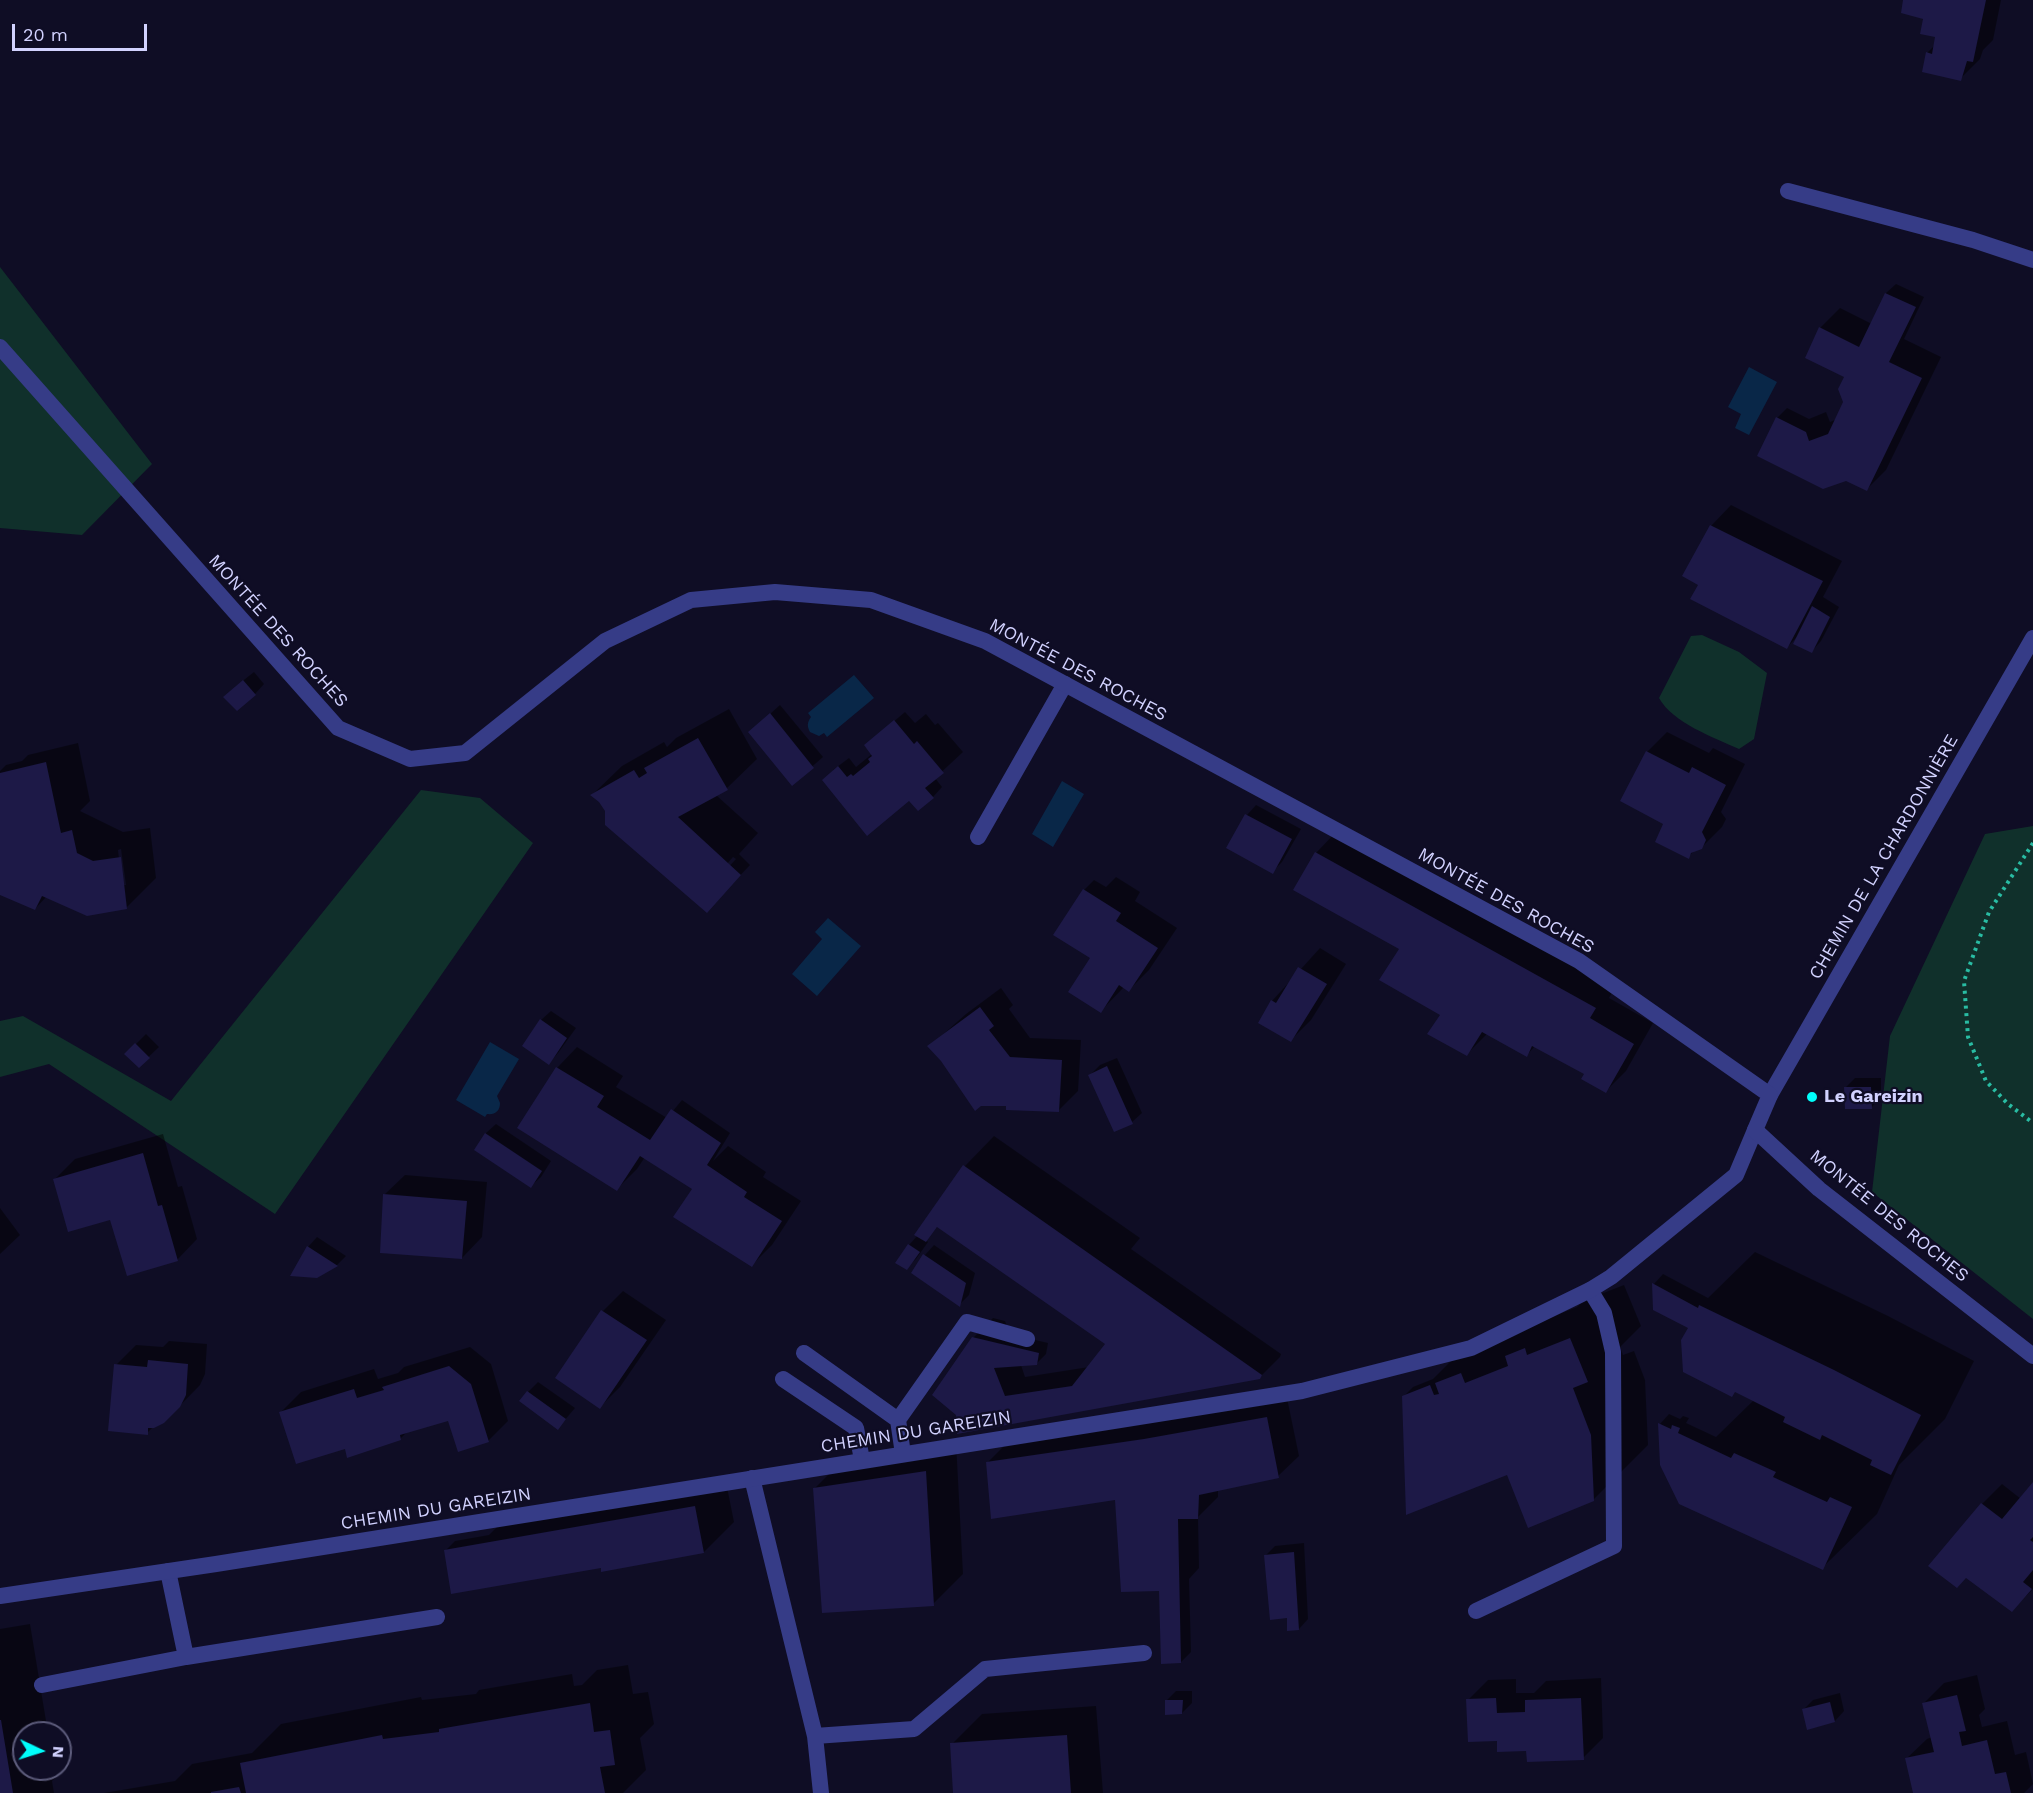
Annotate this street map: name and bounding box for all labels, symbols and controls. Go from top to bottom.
scale bar [15,12,150,50]
text: 20 m [23,24,68,45]
street label: MONTÉE DES ROCHES [204,550,352,712]
street label: MONTÉE DES ROCHES [985,614,1171,726]
street label: CHEMIN DE LA CHARDONNIÈRE [1805,731,1963,983]
street label: MONTÉE DES ROCHES [1414,844,1598,958]
place label: Le Gareizin [1824,1086,1923,1108]
marker: Le Gareizin [1805,1090,1819,1104]
street label: MONTÉE DES ROCHES [1805,1145,1973,1287]
street label: CHEMIN DU GAREIZIN [819,1406,1013,1458]
street label: CHEMIN DU GAREIZIN [339,1483,533,1535]
north arrow [12,1721,72,1781]
text: N [49,1746,68,1759]

